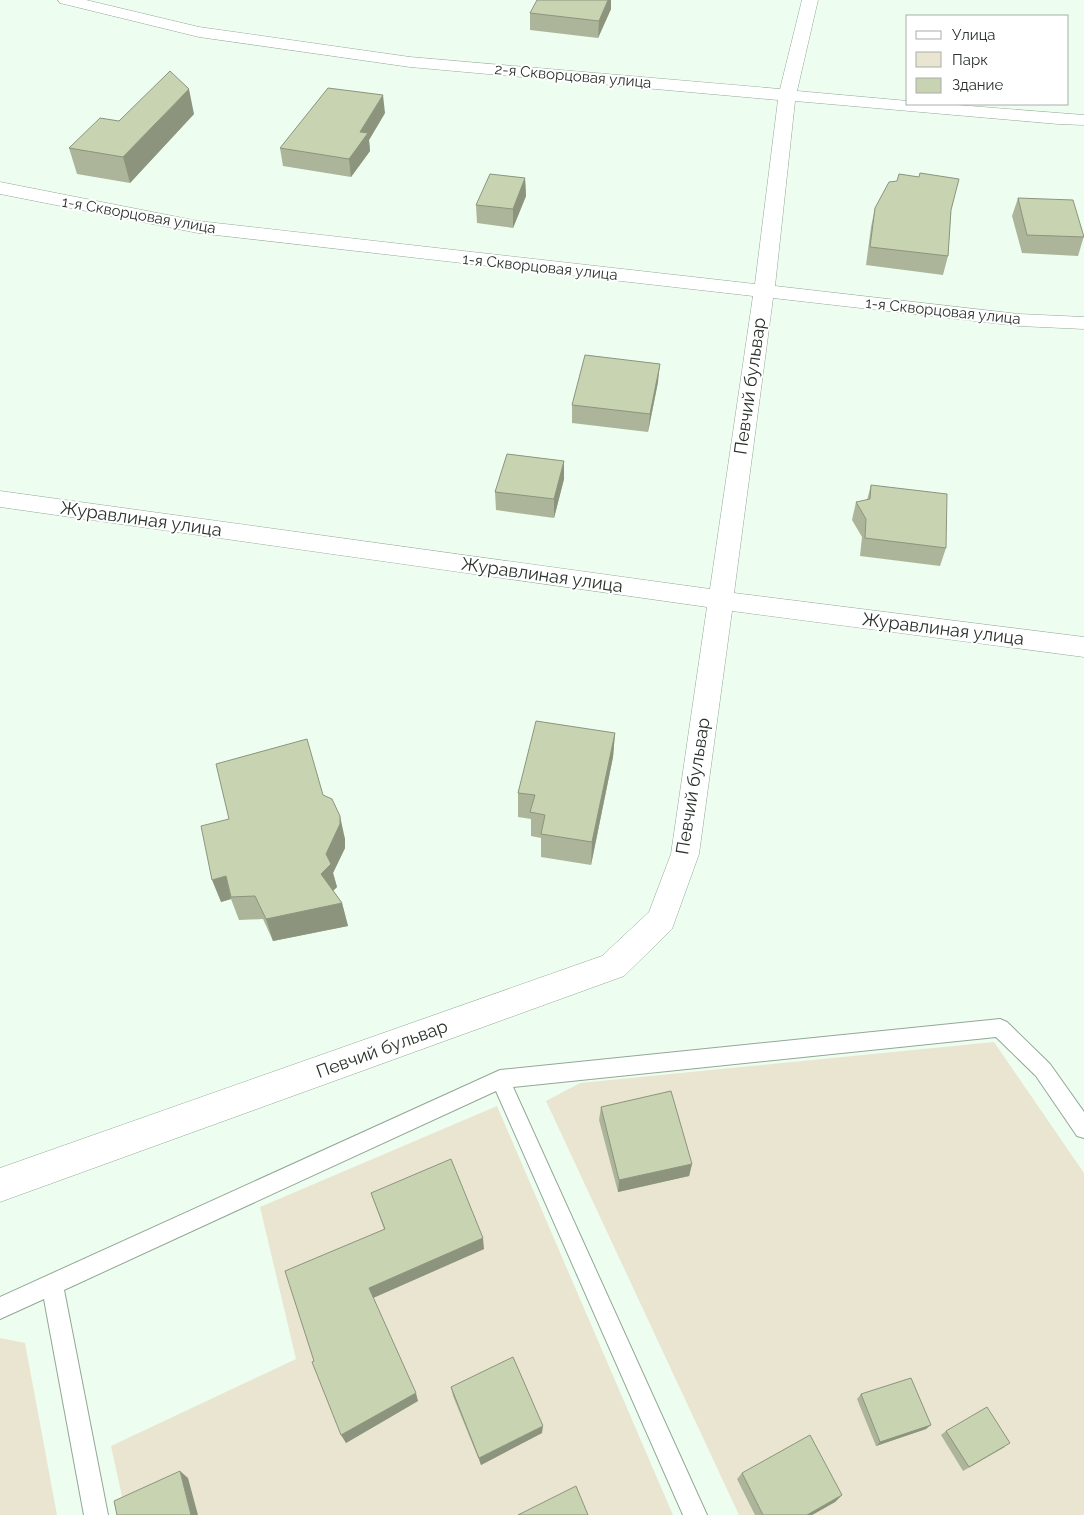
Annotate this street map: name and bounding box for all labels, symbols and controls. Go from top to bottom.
legend [906,15,1069,105]
text: Улица [952,26,996,44]
text: Парк [952,51,988,69]
street label: 2-я Скворцовая улица [494,60,652,92]
text: Здание [952,76,1004,94]
street label: 1-я Скворцовая улица [61,193,217,237]
street label: 1-я Скворцовая улица [462,250,618,284]
street label: 1-я Скворцовая улица [865,294,1021,328]
street label: Певчий бульвар [729,316,770,456]
street label: Журавлиная улица [59,497,223,540]
street label: Журавлиная улица [460,553,624,596]
street label: Журавлиная улица [861,608,1025,649]
street label: Певчий бульвар [671,716,714,856]
street label: Певчий бульвар [313,1015,450,1082]

